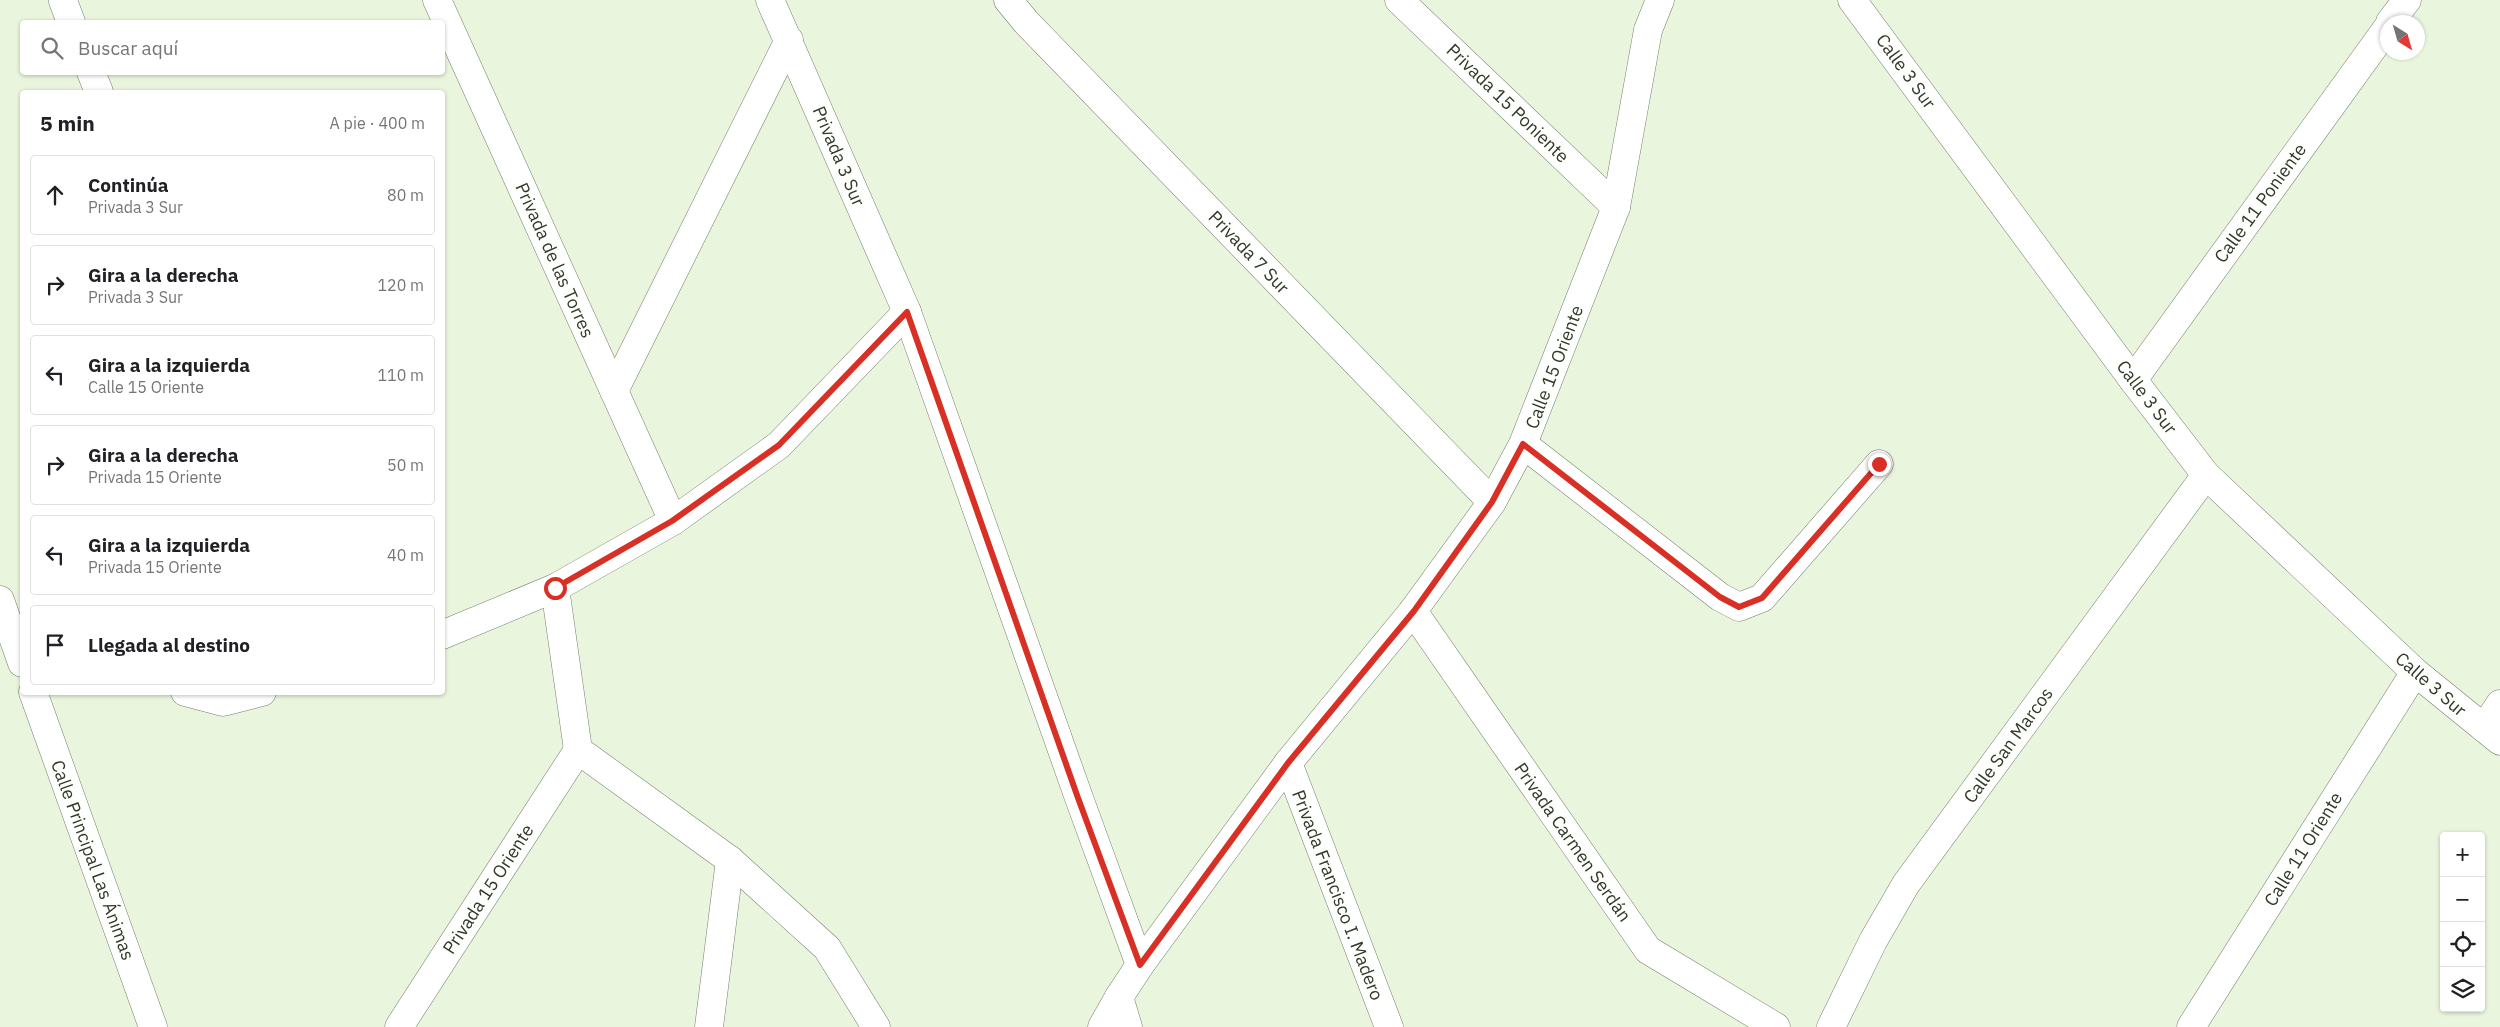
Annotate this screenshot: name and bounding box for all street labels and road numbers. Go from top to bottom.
street label: Calle 3 Sur [1871,29,1941,113]
street label: Privada 15 Poniente [1442,39,1574,168]
street label: Privada 3 Sur [808,102,871,210]
street label: Calle 11 Poniente [2209,139,2311,267]
street label: Privada de las Torres [510,179,600,341]
street label: Privada 7 Sur [1204,206,1295,299]
street label: Calle 15 Oriente [1520,302,1588,432]
street label: Calle 3 Sur [2112,355,2183,439]
street label: Calle 3 Sur [2391,647,2472,721]
street label: Calle San Marcos [1958,683,2058,807]
street label: Calle Principal Las Ánimas [46,757,140,963]
street label: Privada Carmen Serdán [1509,758,1637,926]
street label: Privada Francisco I. Madero [1287,787,1389,1003]
street label: Calle 11 Oriente [2259,787,2347,910]
street label: Privada 15 Oriente [437,820,539,958]

